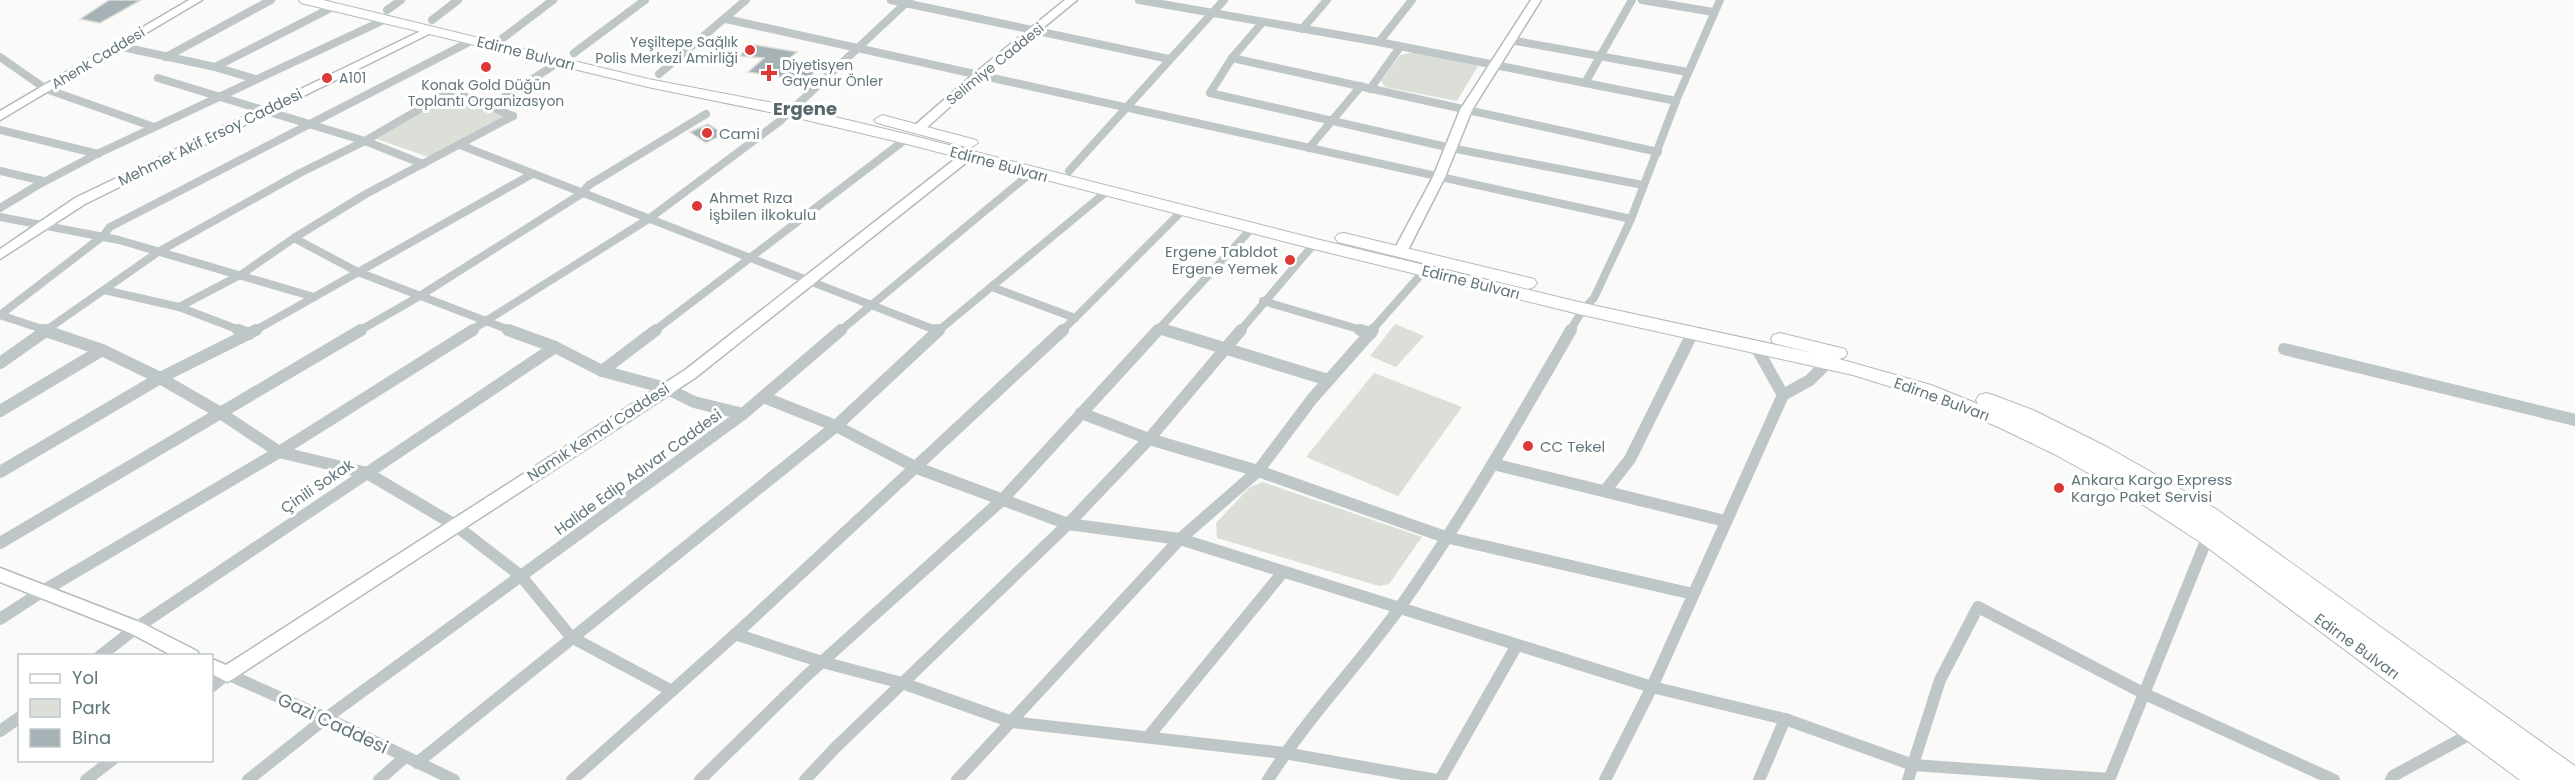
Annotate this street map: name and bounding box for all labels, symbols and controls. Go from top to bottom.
street label: Selimiye Caddesi [942,18,1048,110]
street label: Ahenk Caddesi [48,22,148,94]
street label: Edirne Bulvarı [475,31,577,75]
place label: Yeşiltepe Sağlık Polis Merkezi Amirliği [595,32,739,68]
marker: Yeşiltepe Sağlık Polis Merkezi Amirliği [743,43,757,57]
place label: Diyetisyen Gayenur Önler [782,55,883,91]
marker: Konak Gold Düğün Toplantı Organizasyon [479,60,493,74]
marker: Diyetisyen Gayenur Önler [760,64,778,82]
place label: A101 [339,68,366,88]
marker: A101 [320,71,334,85]
place label: Konak Gold Düğün Toplantı Organizasyon [408,75,564,111]
street label: Mehmet Akif Ersoy Caddesi [114,83,306,191]
district label: Ergene [773,96,837,121]
place label: Cami [719,123,760,144]
marker: Cami [700,126,714,140]
street label: Edirne Bulvarı [948,141,1050,187]
place label: Ahmet Rıza işbilen ilkokulu [709,187,816,225]
marker: Ahmet Rıza işbilen ilkokulu [690,199,704,213]
place label: Ergene Tabldot Ergene Yemek [1165,241,1278,279]
marker: Ergene Tabldot Ergene Yemek [1283,253,1297,267]
street label: Edirne Bulvarı [1420,260,1522,304]
street label: Edirne Bulvarı [1891,372,1993,426]
street label: Namık Kemal Caddesi [523,378,673,486]
street label: Halide Edip Adıvar Caddesi [550,404,726,540]
place label: CC Tekel [1540,436,1605,457]
marker: CC Tekel [1521,439,1535,453]
street label: Çinili Sokak [276,454,358,518]
place label: Ankara Kargo Express Kargo Paket Servisi [2071,469,2233,507]
marker: Ankara Kargo Express Kargo Paket Servisi [2052,481,2066,495]
street label: Edirne Bulvarı [2310,608,2404,684]
legend [18,654,213,762]
text: Yol [72,665,98,690]
street label: Gazi Caddesi [274,687,392,759]
text: Park [72,695,111,720]
text: Bina [72,725,111,750]

